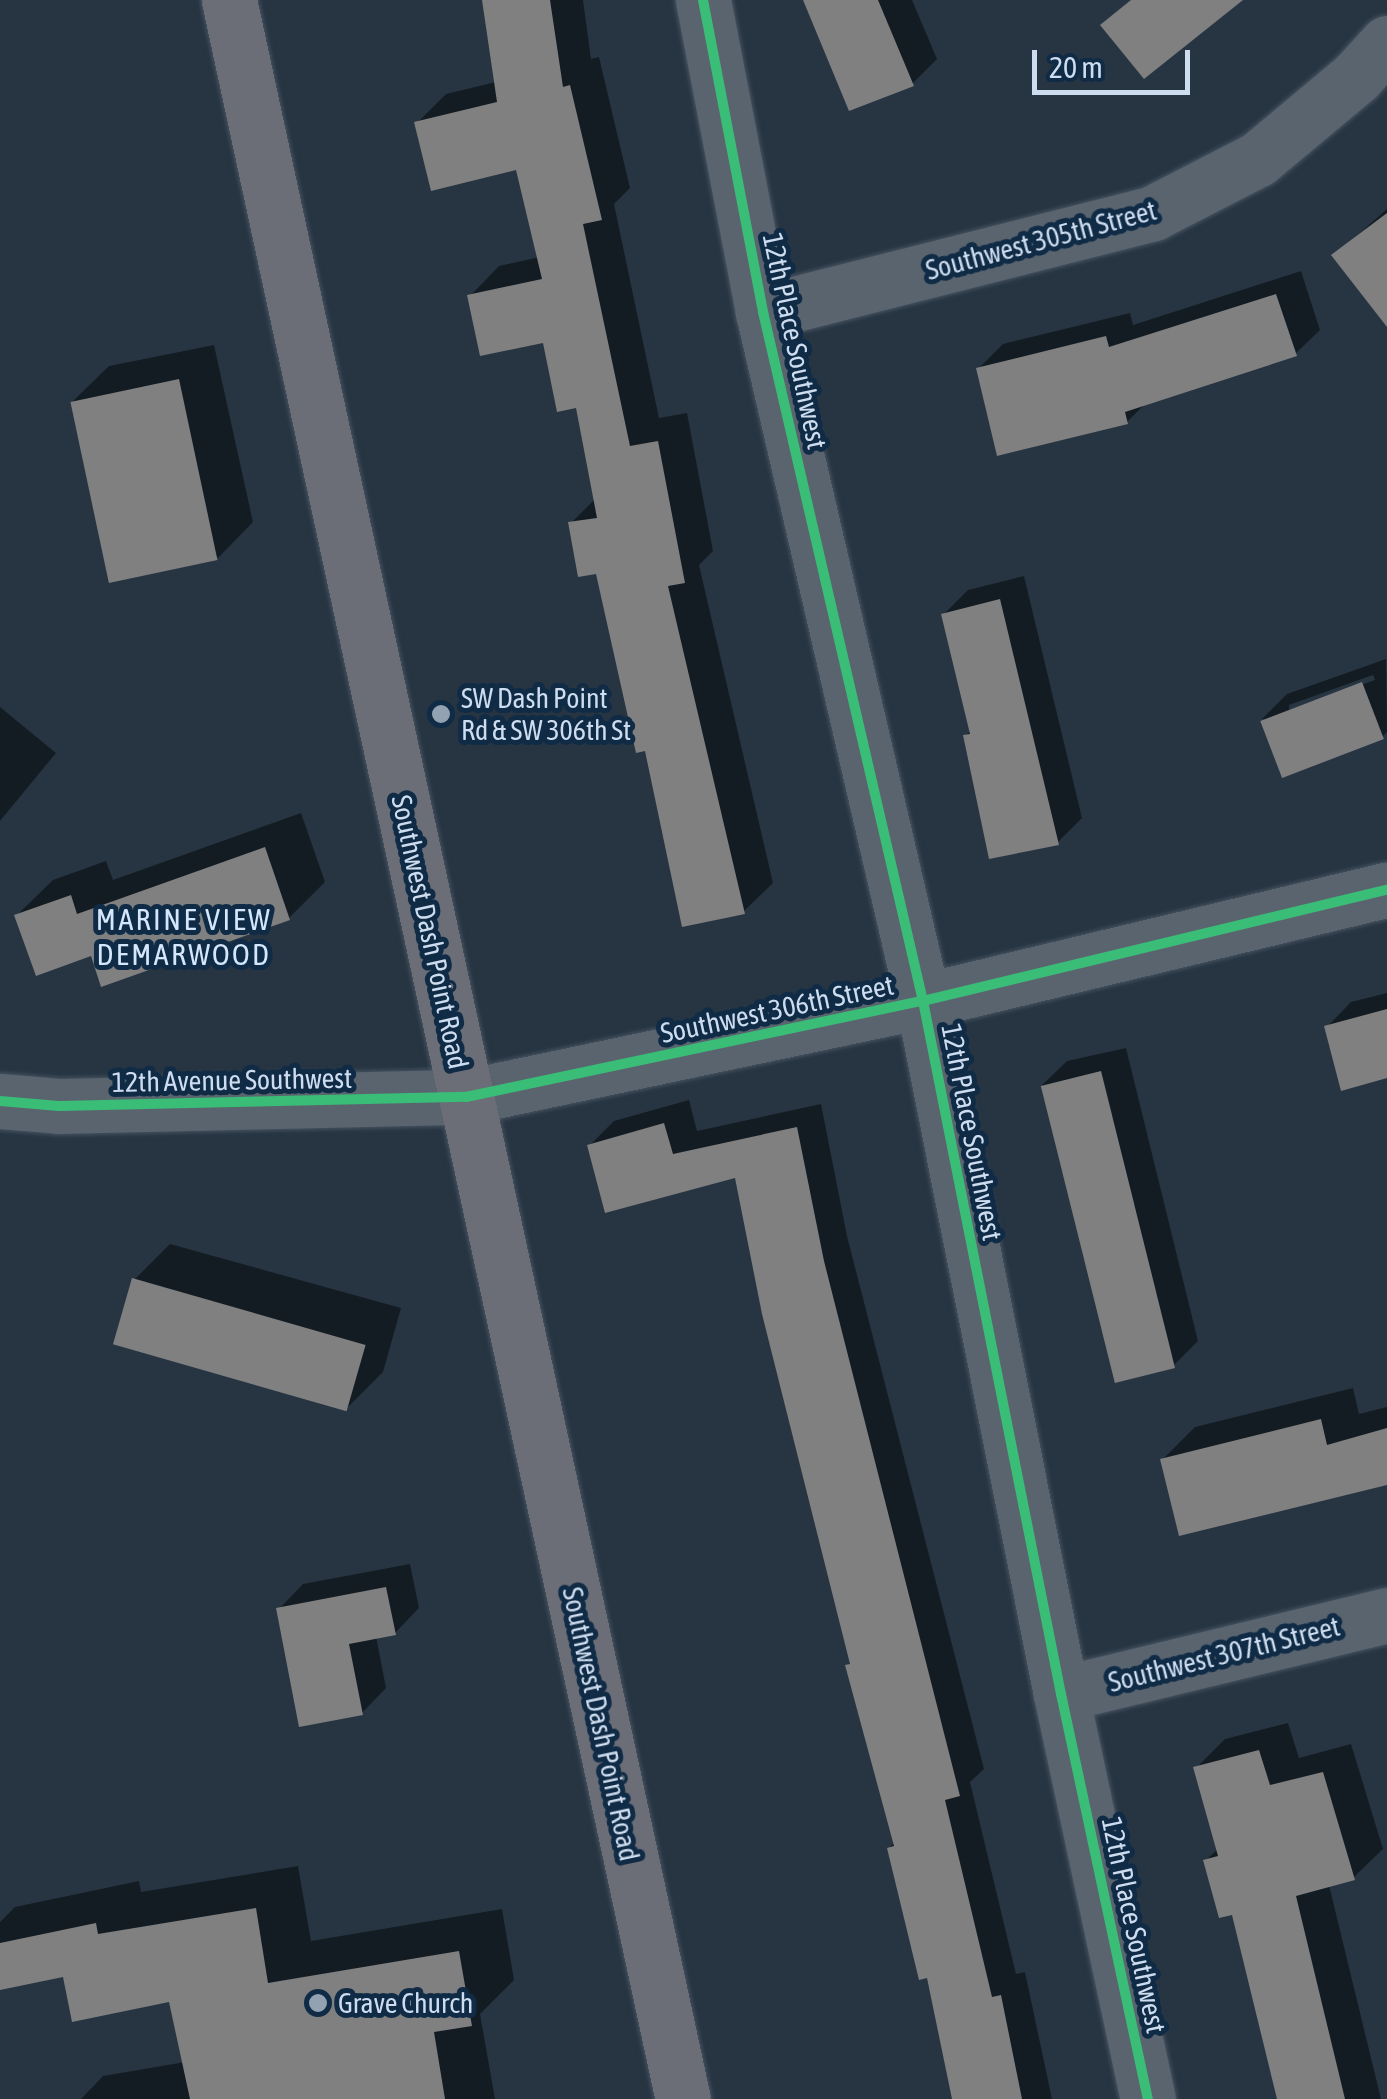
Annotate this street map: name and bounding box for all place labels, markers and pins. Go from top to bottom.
place label: SW Dash Point Rd & SW 306th St [461,681,631,747]
marker: SW Dash Point Rd & SW 306th St [430,703,452,725]
place label: Grave Church [338,1986,473,2020]
marker: Grave Church [307,1992,329,2014]

